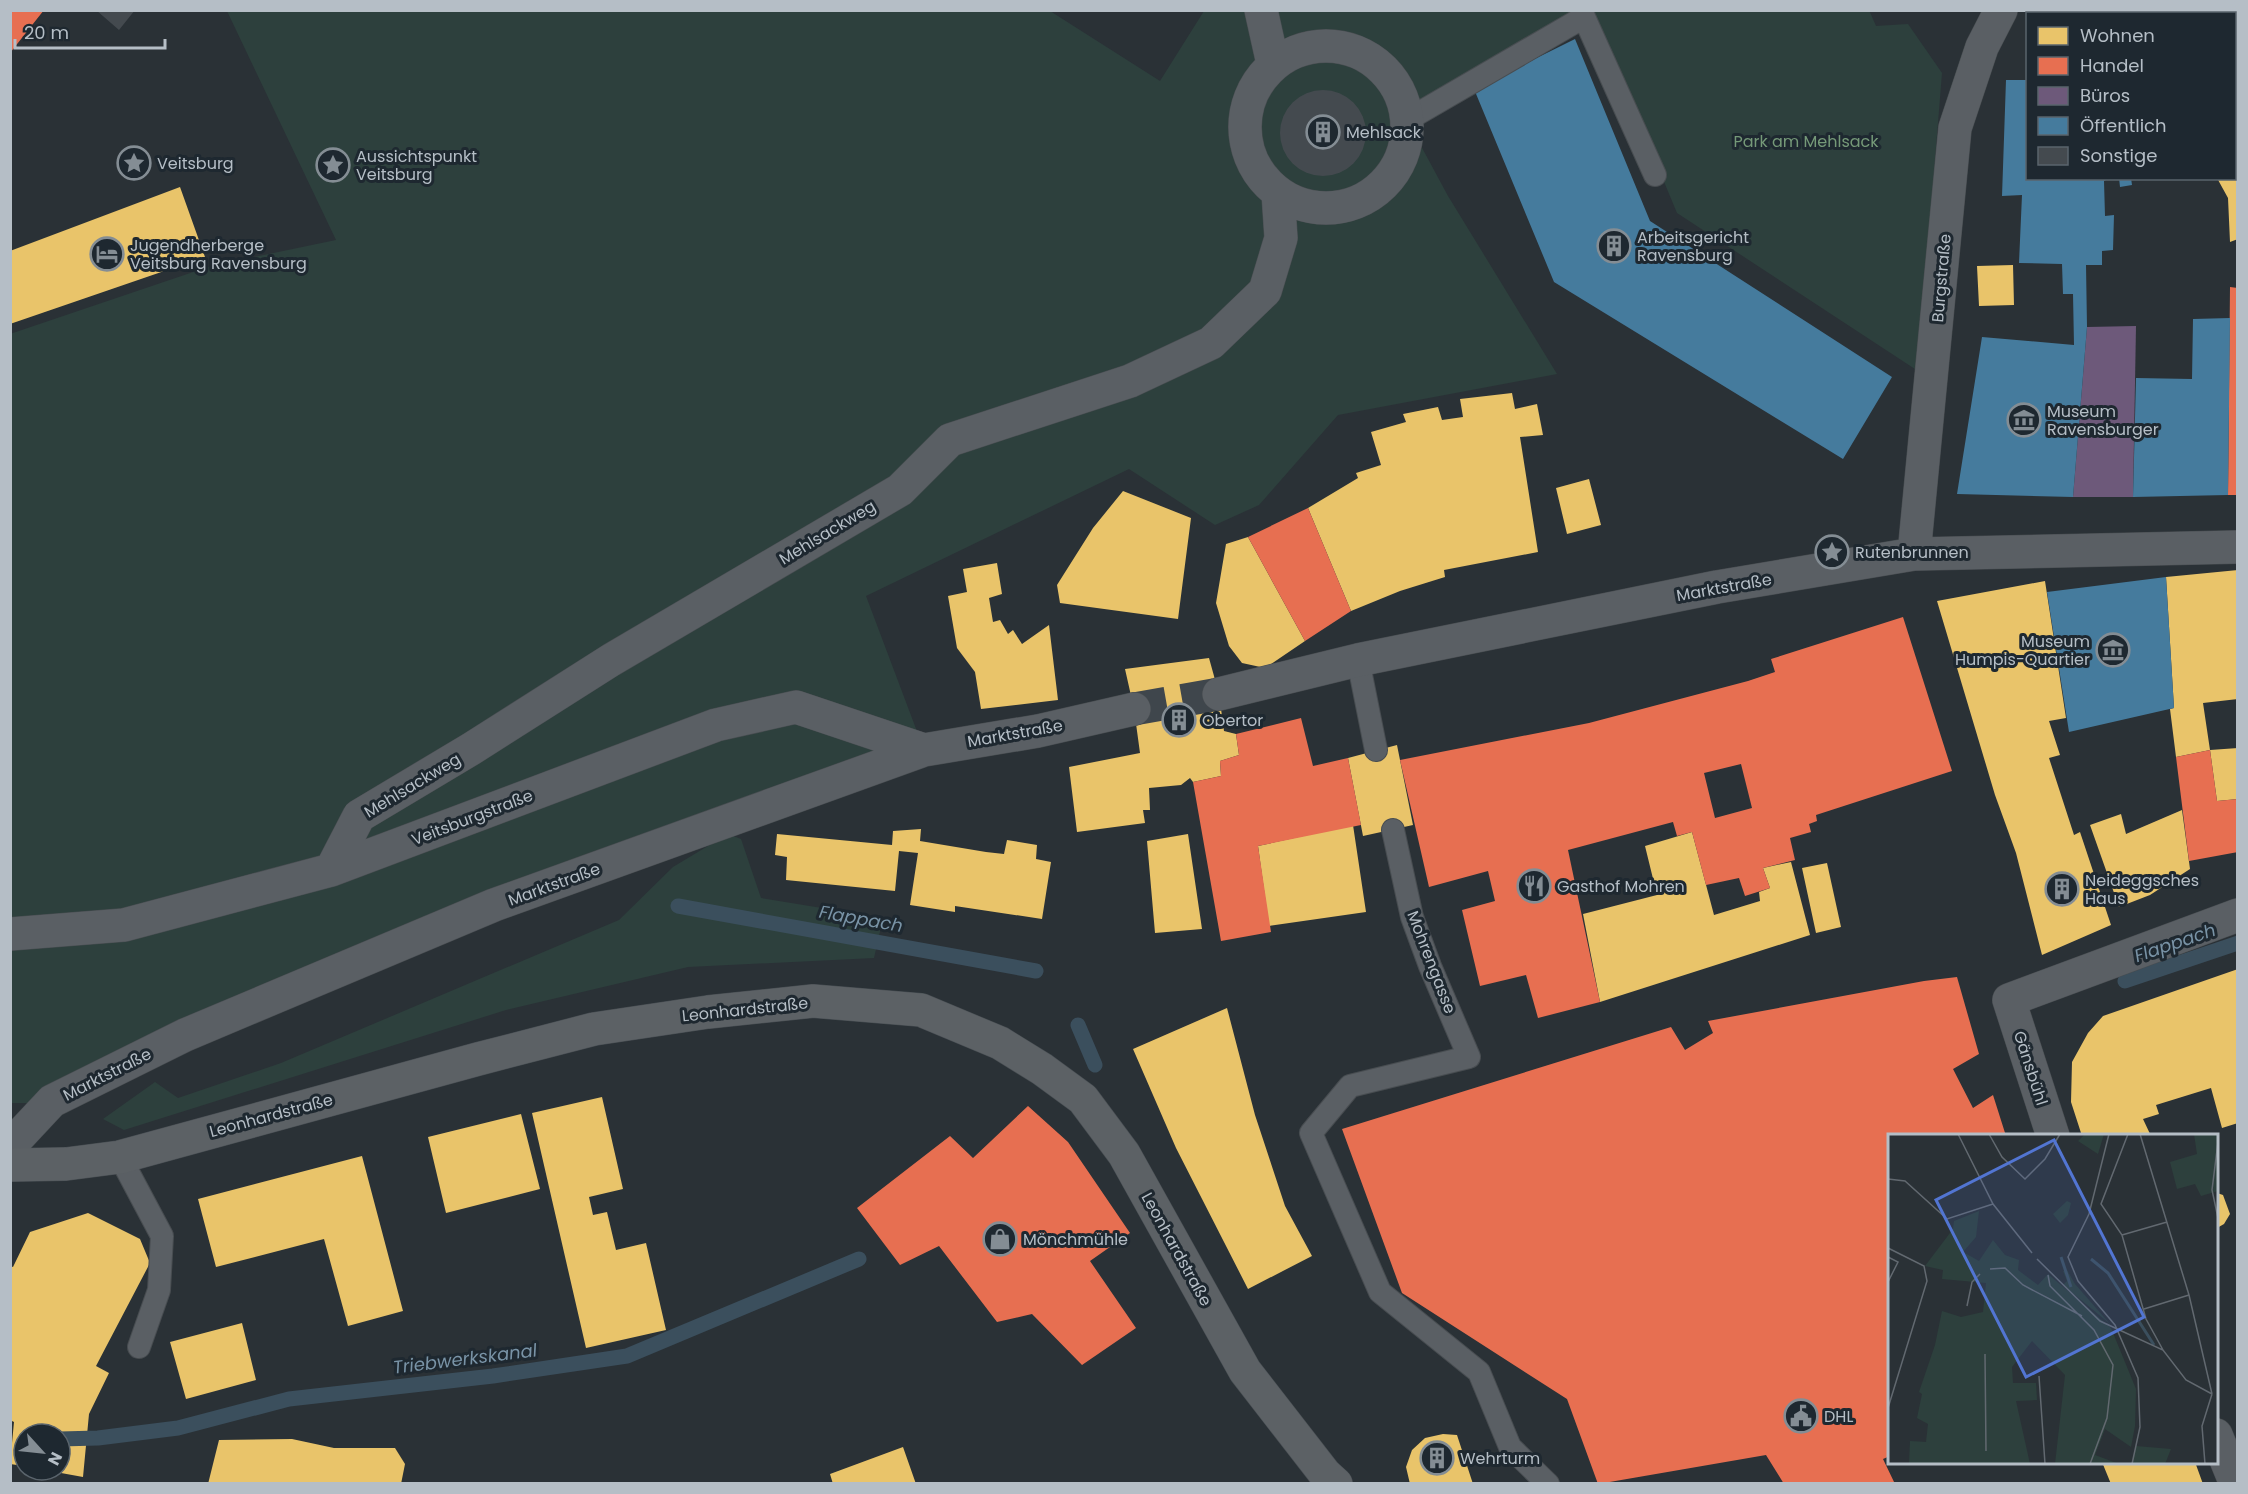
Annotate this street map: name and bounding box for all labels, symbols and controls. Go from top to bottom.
scale bar [15,12,165,50]
legend [2026,12,2236,180]
text: 20 m [24,20,69,45]
text: Wohnen [2080,23,2155,48]
text: Handel [2080,53,2144,78]
text: Büros [2080,83,2130,108]
text: Öffentlich [2080,113,2167,138]
building icon: Mehlsack [1305,114,1341,150]
place label: Mehlsack [1346,121,1422,144]
park label: Park am Mehlsack [1733,130,1879,153]
text: Sonstige [2080,143,2157,168]
place icon: Veitsburg [116,145,152,181]
place label: Aussichtspunkt Veitsburg [356,145,477,186]
place icon: Aussichtspunkt Veitsburg [315,147,351,183]
place label: Veitsburg [157,152,234,175]
place label: Arbeitsgericht Ravensburg [1637,226,1749,267]
building icon: Arbeitsgericht Ravensburg [1596,228,1632,264]
street label: Burgstraße [1926,233,1957,323]
place label: Jugendherberge Veitsburg Ravensburg [130,234,307,275]
hotel icon: Jugendherberge Veitsburg Ravensburg [89,236,125,272]
place label: Museum Ravensburger [2047,400,2159,441]
museum icon: Museum Ravensburger [2006,402,2042,438]
street label: Mehlsackweg [775,495,880,570]
place icon: Rutenbrunnen [1814,534,1850,570]
place label: Rutenbrunnen [1855,541,1969,564]
street label: Marktstraße [1675,568,1774,607]
place label: Museum Humpis-Quartier [1955,630,2090,671]
museum icon: Museum Humpis-Quartier [2095,632,2131,668]
building icon: Obertor [1161,702,1197,738]
place label: Obertor [1202,709,1263,732]
street label: Marktstraße [966,714,1065,753]
street label: Mehlsackweg [360,748,465,823]
street label: Veitsburgstraße [408,784,536,851]
street label: Marktstraße [505,857,603,912]
restaurant icon: Gasthof Mohren [1516,868,1552,904]
place label: Neideggsches Haus [2085,869,2199,910]
building icon: Neideggsches Haus [2044,871,2080,907]
place label: Gasthof Mohren [1557,875,1685,898]
water label: Flappach [817,899,905,938]
street label: Mohrengasse [1401,907,1462,1017]
water label: Flappach [2131,917,2219,968]
street label: Leonhardstraße [681,991,809,1028]
street label: Gänsbühl [2008,1028,2053,1108]
street label: Marktstraße [59,1042,155,1107]
street label: Leonhardstraße [207,1088,335,1143]
inset map [1888,1134,2218,1464]
street label: Leonhardstraße [1136,1188,1217,1310]
shop icon: Mönchmühle [982,1221,1018,1257]
place label: Mönchmühle [1023,1228,1128,1251]
water label: Triebwerkskanal [391,1337,539,1380]
public building icon: DHL [1783,1398,1819,1434]
place label: DHL [1824,1405,1853,1428]
north arrow [12,1422,72,1482]
building icon: Wehrturm [1419,1440,1455,1476]
place label: Wehrturm [1460,1447,1540,1470]
text: N [42,1448,68,1469]

